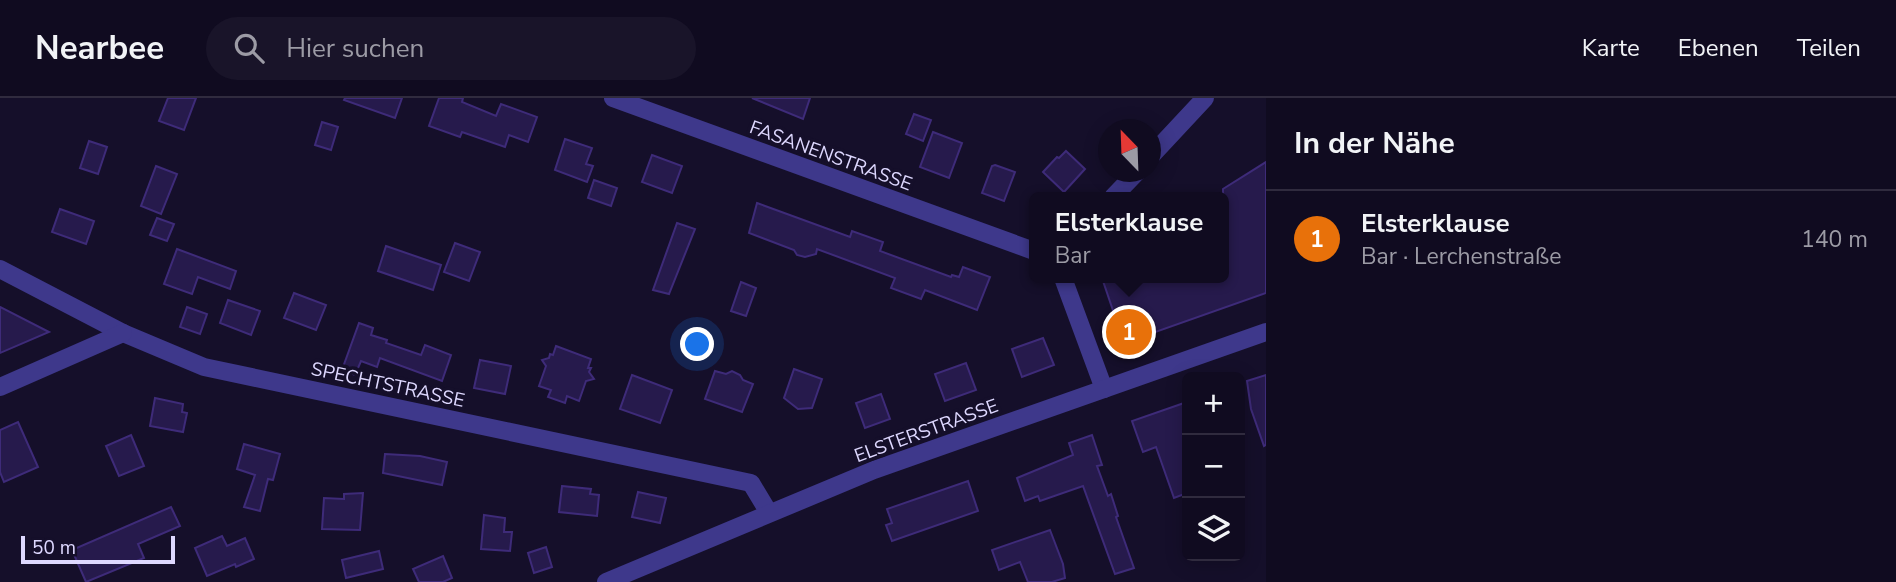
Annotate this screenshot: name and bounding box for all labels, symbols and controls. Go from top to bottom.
search box [206,17,696,80]
text: Nearbee [35,26,164,71]
icon: search [230,29,268,67]
text: Hier suchen [286,31,424,66]
text: Karte [1582,32,1640,64]
text: Ebenen [1678,32,1759,64]
text: Teilen [1797,32,1861,64]
street label: FASANENSTRASSE [746,114,916,197]
north arrow [1098,119,1161,182]
text: In der Nähe [1294,123,1455,164]
popup [1029,192,1229,283]
text: Elsterklause [1055,205,1203,240]
text: Elsterklause [1361,206,1510,241]
text: 1 [1310,224,1324,255]
text: 140 m [1801,224,1868,255]
text: Bar [1055,240,1091,271]
text: Bar · Lerchenstraße [1361,241,1561,272]
pin: 1 [1106,306,1152,358]
your location [680,327,714,361]
street label: SPECHTSTRASSE [309,356,467,414]
map controls [1182,372,1245,561]
button: + [1182,372,1245,435]
street label: ELSTERSTRASSE [851,393,1002,469]
button: − [1182,435,1245,498]
button: layers [1182,498,1245,561]
scale bar [21,533,175,565]
text: 50 m [32,535,76,561]

